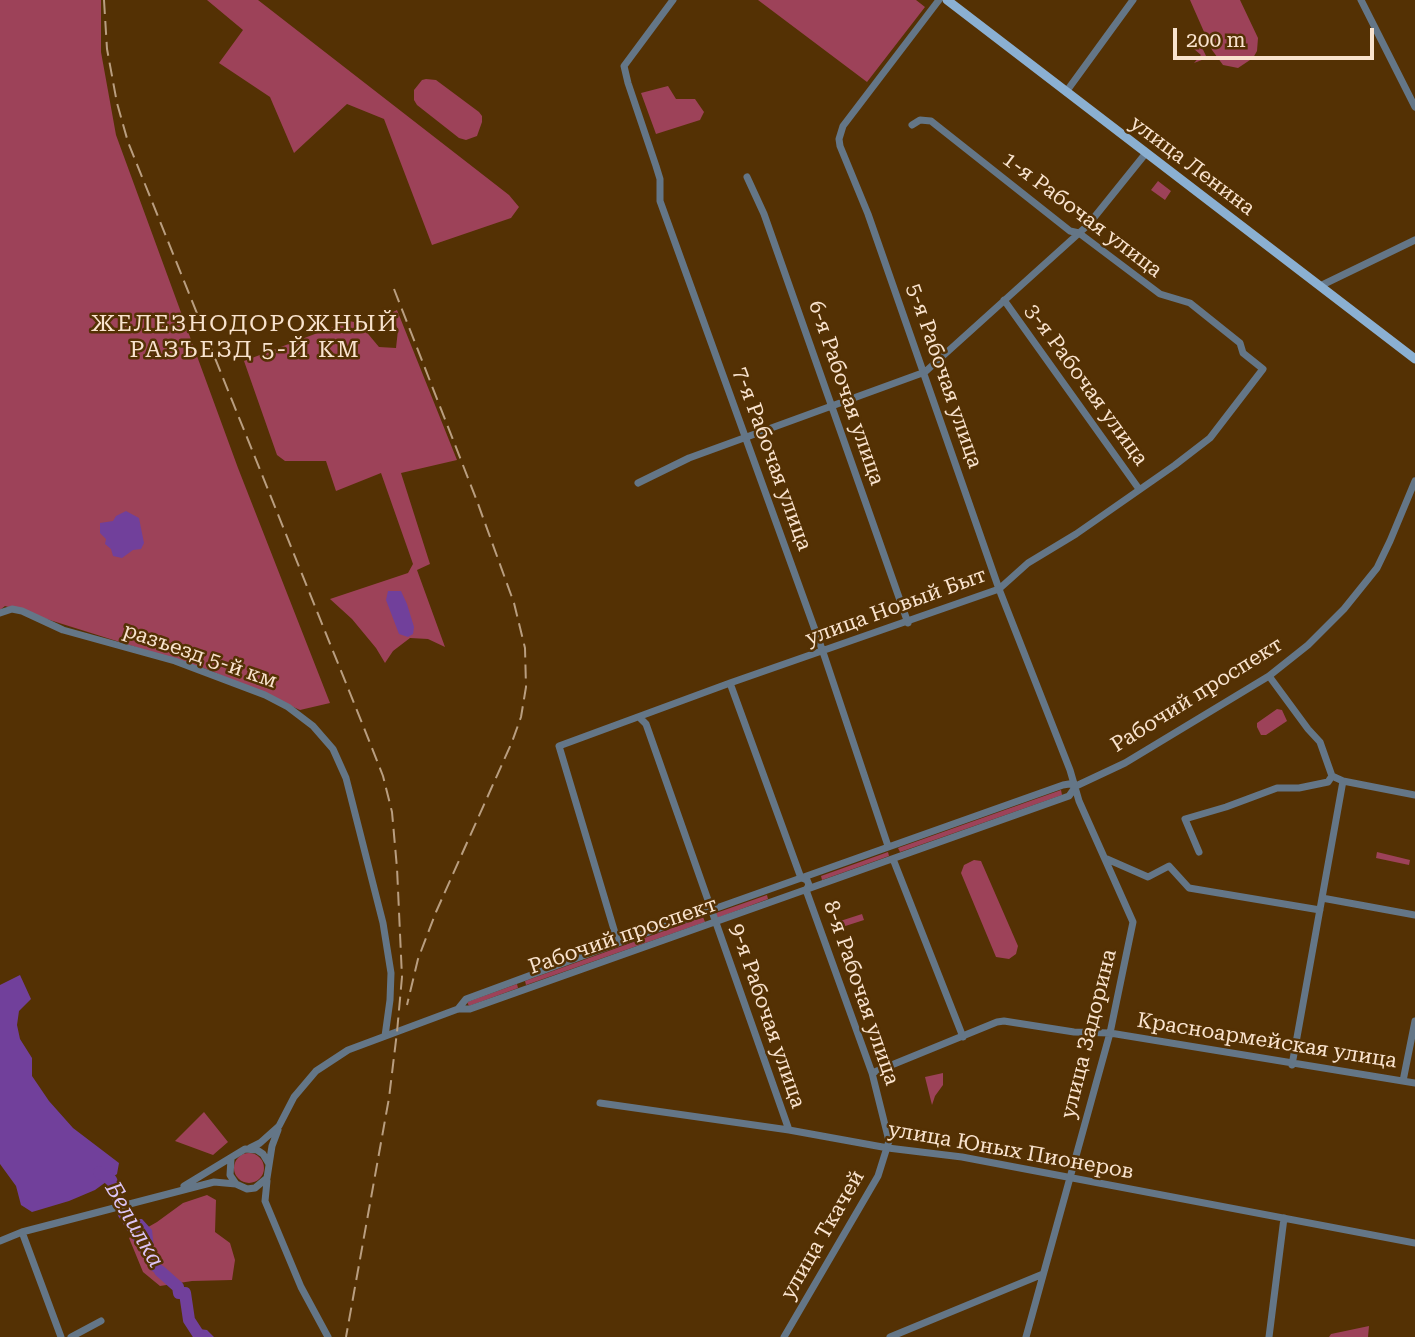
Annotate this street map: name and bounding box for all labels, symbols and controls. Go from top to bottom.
scale bar [1177,14,1378,58]
text: 200 m [1186,28,1246,52]
street label: улица Ленина [1124,111,1260,221]
street label: 1-я Рабочая улица [997,147,1167,283]
street label: 5-я Рабочая улица [901,280,987,472]
street label: 6-я Рабочая улица [803,297,889,489]
street label: 3-я Рабочая улица [1019,299,1153,471]
district label: ЖЕЛЕЗНОДОРОЖНЫЙ РАЗЪЕЗД 5-Й КМ [93,310,397,364]
street label: 7-я Рабочая улица [727,364,817,554]
street label: улица Новый Быт [802,563,990,651]
street label: разъезд 5-й км [120,618,280,694]
street label: Рабочий проспект [1107,632,1287,758]
street label: Рабочий проспект [526,892,720,980]
street label: 8-я Рабочая улица [818,897,904,1089]
street label: 9-я Рабочая улица [724,920,810,1112]
street label: улица Задорина [1056,947,1122,1121]
street label: Красноармейская улица [1135,1008,1399,1074]
street label: улица Юных Пионеров [886,1117,1136,1185]
street label: улица Ткачей [776,1166,870,1304]
water label: Белилка [99,1177,169,1273]

